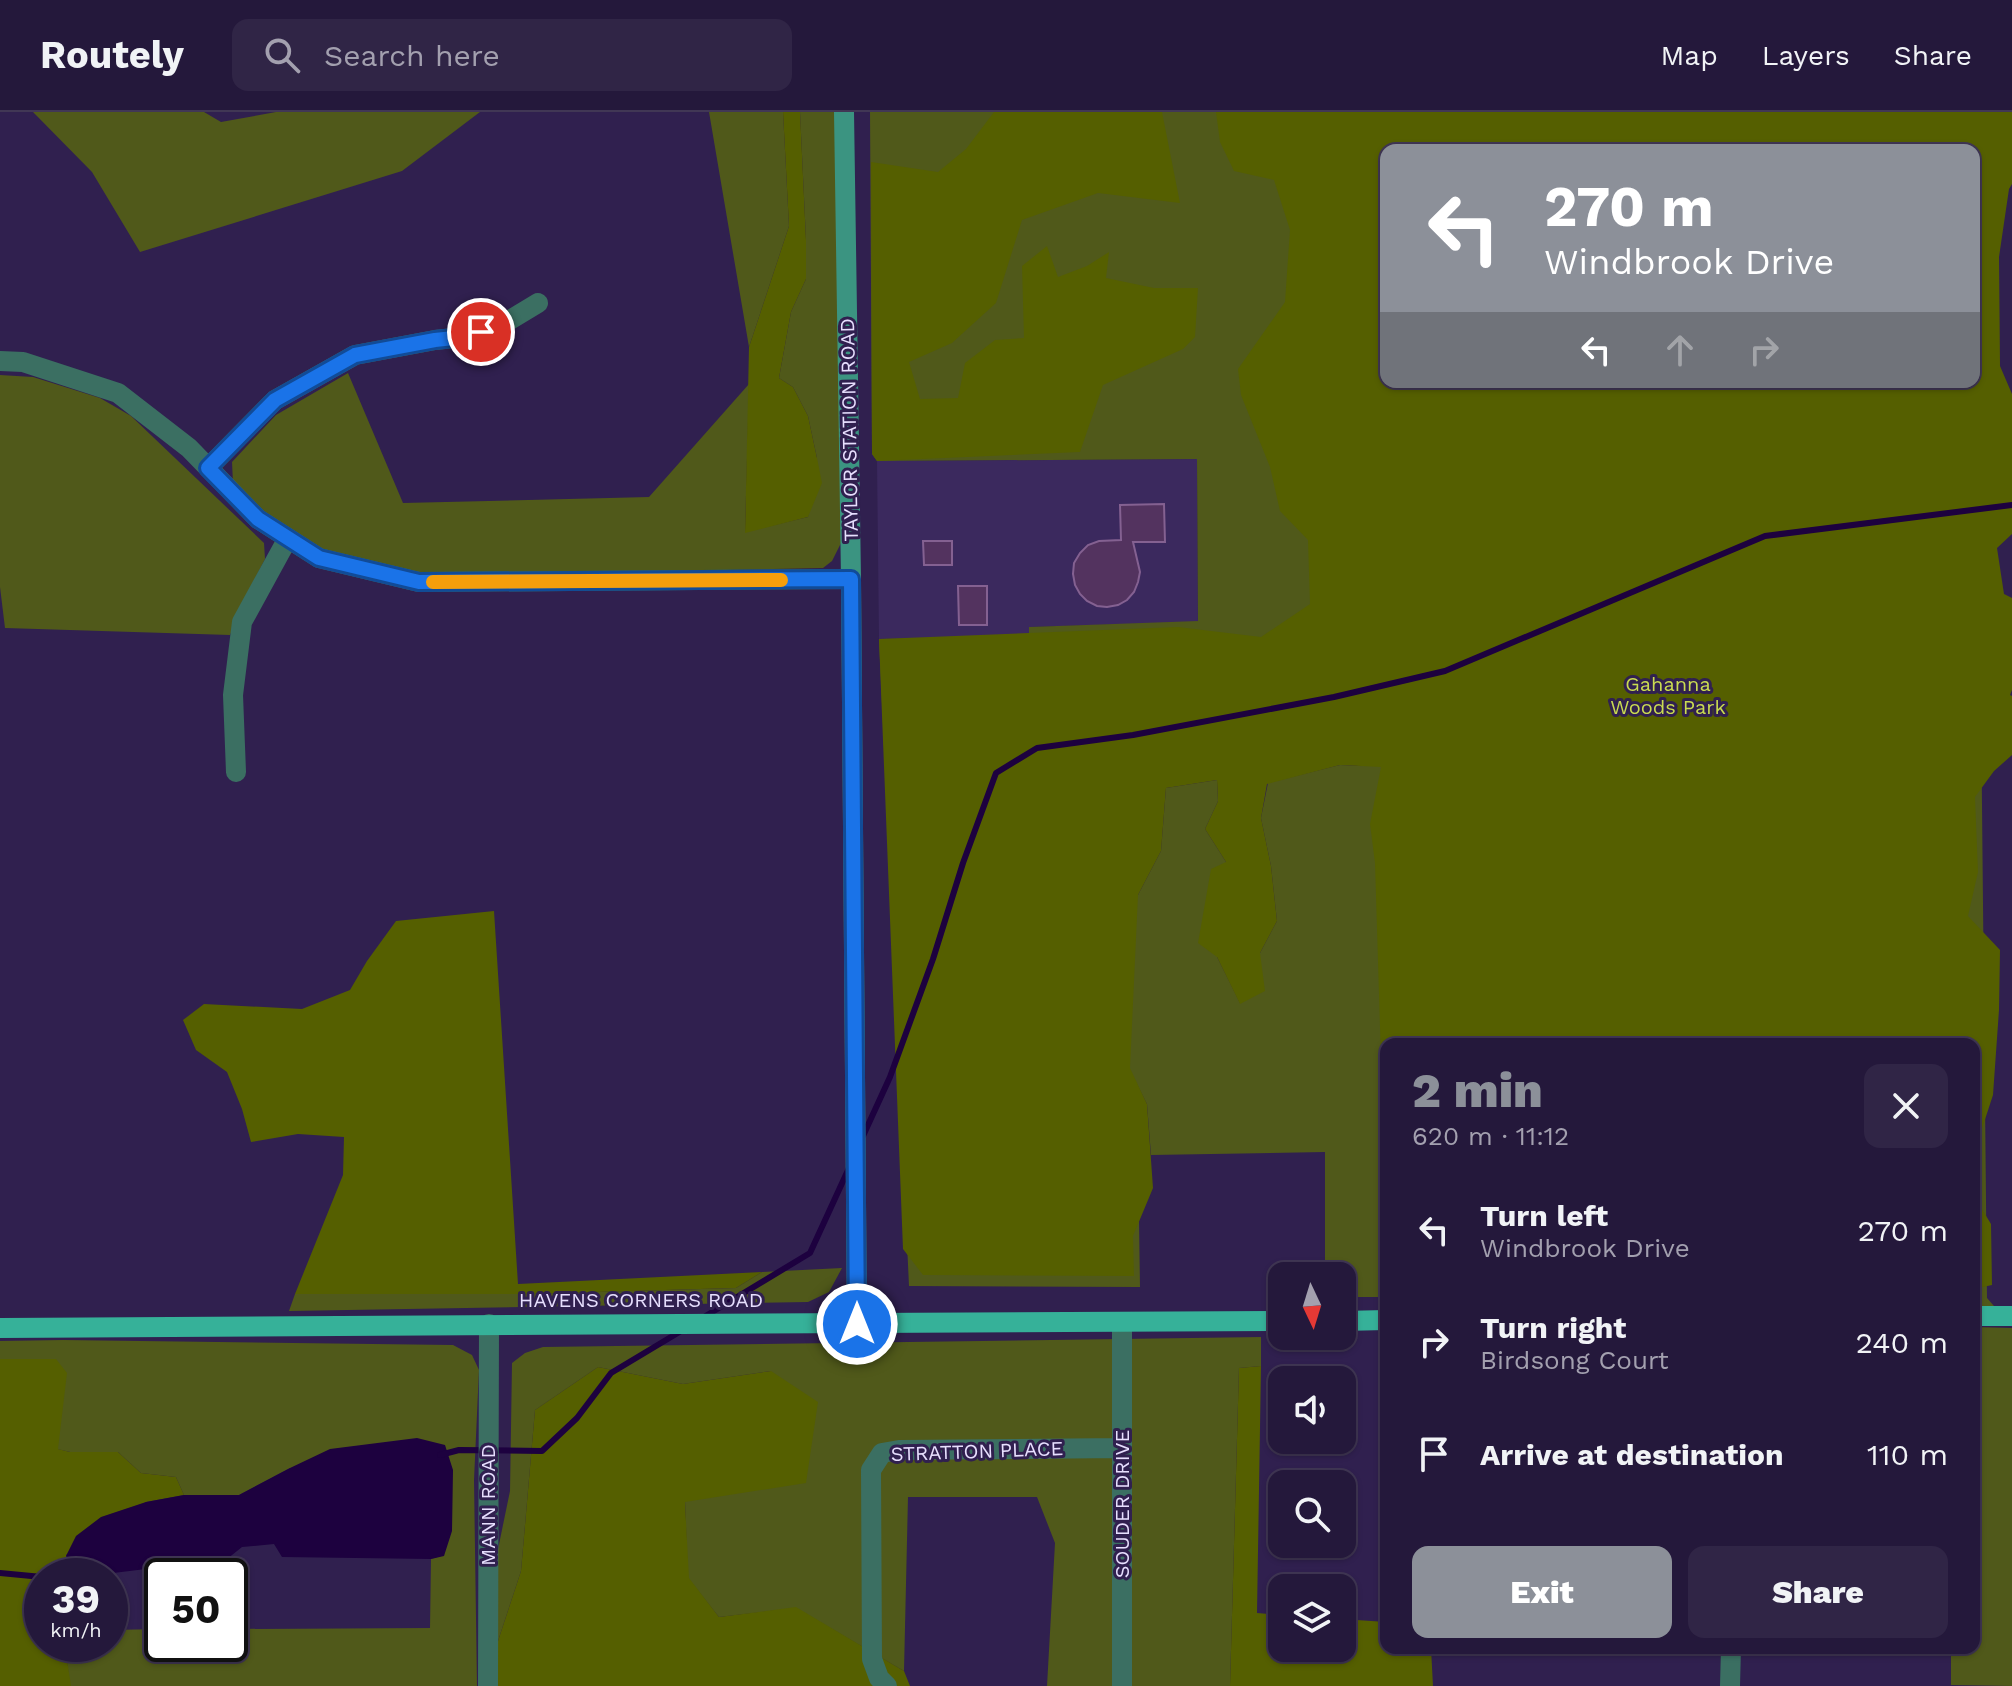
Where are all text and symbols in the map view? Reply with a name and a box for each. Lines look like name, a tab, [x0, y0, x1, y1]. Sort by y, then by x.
search box	[232, 19, 792, 91]
text: Routely	[40, 33, 184, 77]
icon: search	[260, 33, 304, 77]
text: Search here	[324, 38, 500, 73]
text: Map	[1661, 39, 1718, 72]
text: Layers	[1762, 39, 1850, 72]
text: Share	[1894, 39, 1972, 72]
text: 270 m	[1544, 174, 1714, 240]
icon: left	[1412, 176, 1516, 280]
text: Windbrook Drive	[1544, 241, 1834, 283]
pin	[447, 298, 515, 366]
icon: arrive	[459, 310, 503, 354]
street label: TAYLOR STATION ROAD	[835, 318, 863, 542]
icon: left	[1574, 328, 1618, 372]
icon: ahead	[1658, 328, 1702, 372]
icon: right	[1742, 328, 1786, 372]
park label: Gahanna Woods Park	[1610, 672, 1726, 719]
text: 2 min	[1412, 1062, 1543, 1119]
button: close	[1864, 1064, 1948, 1148]
text: 620 m · 11:12	[1412, 1121, 1569, 1151]
text: Turn left	[1480, 1198, 1608, 1233]
icon: left	[1412, 1208, 1456, 1252]
text: 270 m	[1857, 1213, 1948, 1248]
text: Windbrook Drive	[1480, 1233, 1690, 1263]
north arrow	[1268, 1262, 1356, 1350]
map controls	[1268, 1262, 1356, 1662]
position arrow	[815, 1282, 899, 1366]
street label: HAVENS CORNERS ROAD	[519, 1288, 763, 1312]
text: Turn right	[1480, 1310, 1626, 1345]
icon: right	[1412, 1320, 1456, 1364]
text: 240 m	[1856, 1325, 1948, 1360]
text: Birdsong Court	[1480, 1345, 1669, 1375]
button: sound	[1268, 1366, 1356, 1454]
street label: SOUDER DRIVE	[1110, 1430, 1134, 1578]
icon: arrive	[1412, 1432, 1456, 1476]
street label: STRATTON PLACE	[890, 1436, 1064, 1466]
text: Arrive at destination	[1480, 1437, 1784, 1472]
text: 110 m	[1867, 1437, 1948, 1472]
street label: MANN ROAD	[476, 1444, 500, 1566]
button: search	[1268, 1470, 1356, 1558]
button: Exit	[1412, 1546, 1672, 1638]
button: Share	[1688, 1546, 1948, 1638]
speed limit sign: 50	[144, 1558, 248, 1662]
button: layers	[1268, 1574, 1356, 1662]
text: 39	[52, 1576, 100, 1623]
text: km/h	[50, 1618, 102, 1642]

